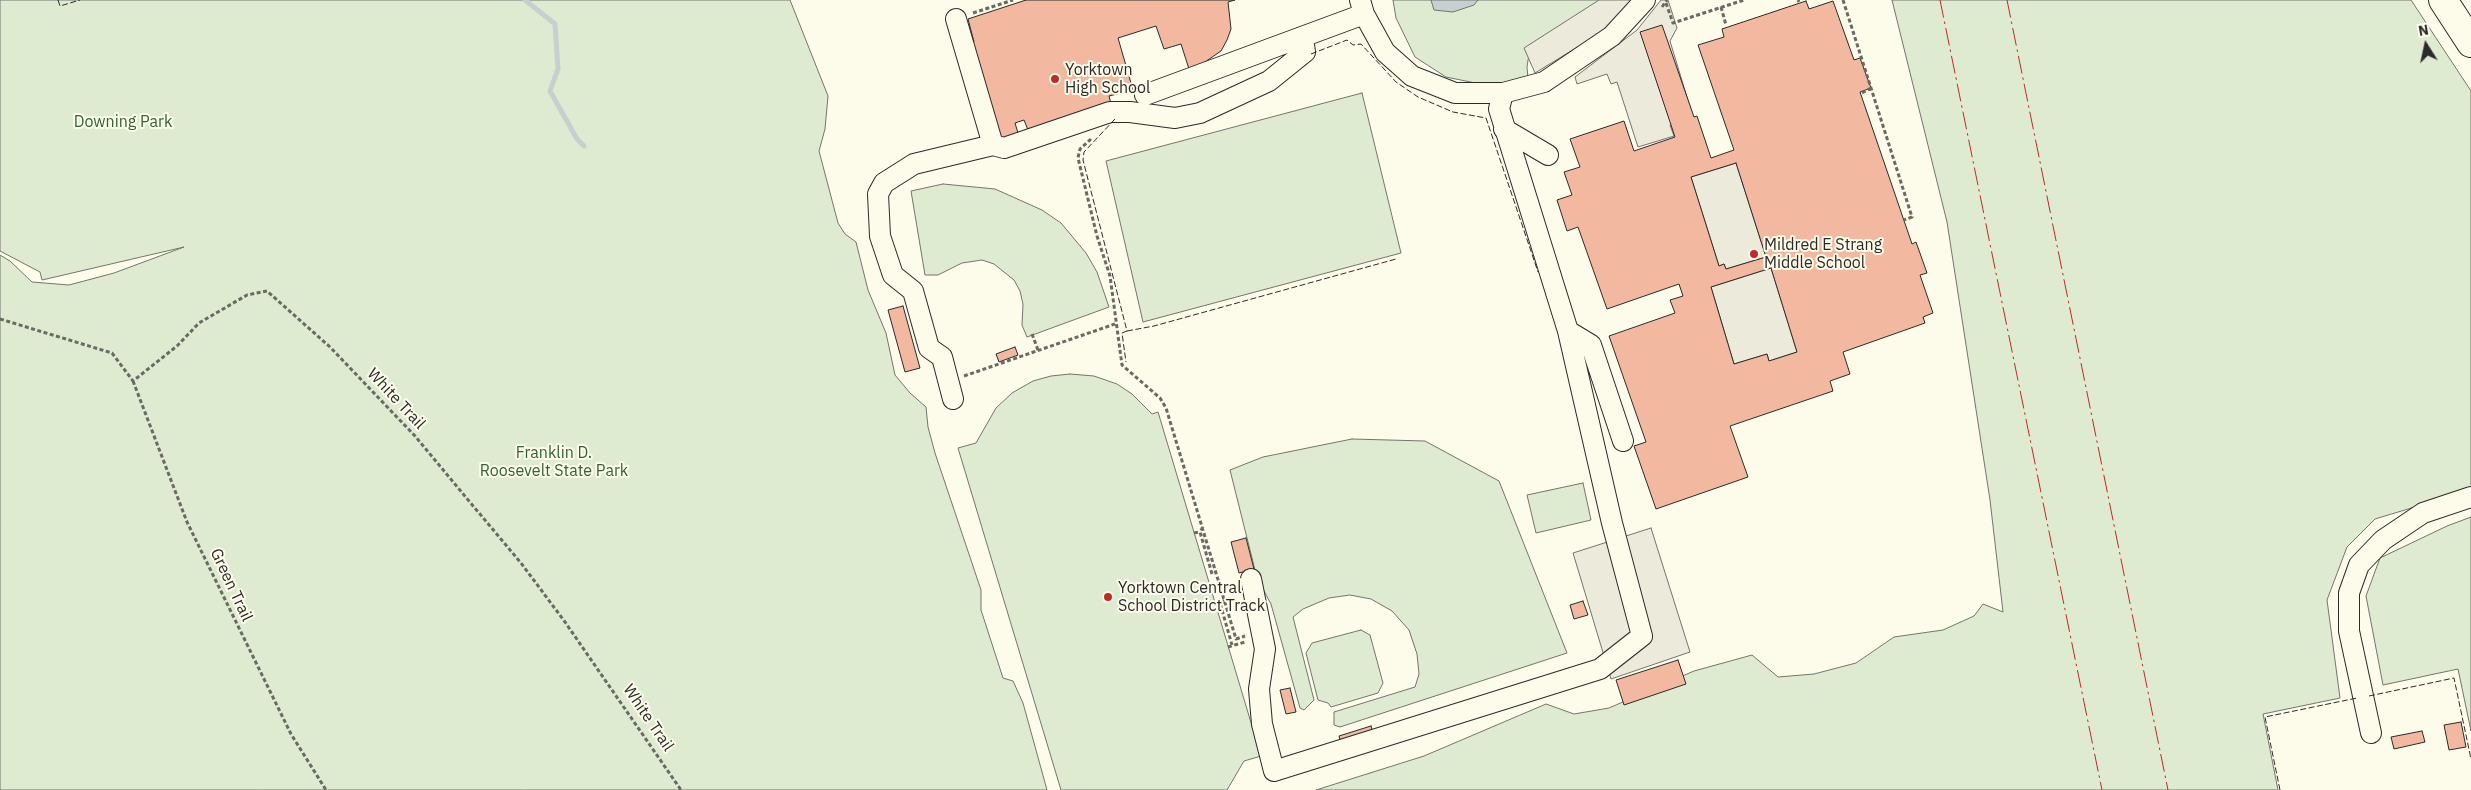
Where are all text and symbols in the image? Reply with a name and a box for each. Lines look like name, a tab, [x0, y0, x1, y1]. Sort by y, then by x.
north arrow	[2401, 20, 2451, 70]
text: N	[2417, 20, 2430, 40]
place label: Yorktown High School	[1065, 60, 1150, 98]
marker: Yorktown High School	[1049, 73, 1061, 85]
park label: Downing Park	[74, 112, 172, 132]
place label: Mildred E Strang Middle School	[1764, 235, 1882, 273]
marker: Mildred E Strang Middle School	[1748, 248, 1760, 260]
street label: White Trail	[363, 364, 429, 434]
park label: Franklin D. Roosevelt State Park	[480, 443, 628, 481]
street label: Green Trail	[206, 545, 256, 625]
place label: Yorktown Central School District Track	[1118, 578, 1265, 616]
marker: Yorktown Central School District Track	[1102, 591, 1114, 603]
street label: White Trail	[619, 681, 677, 755]

